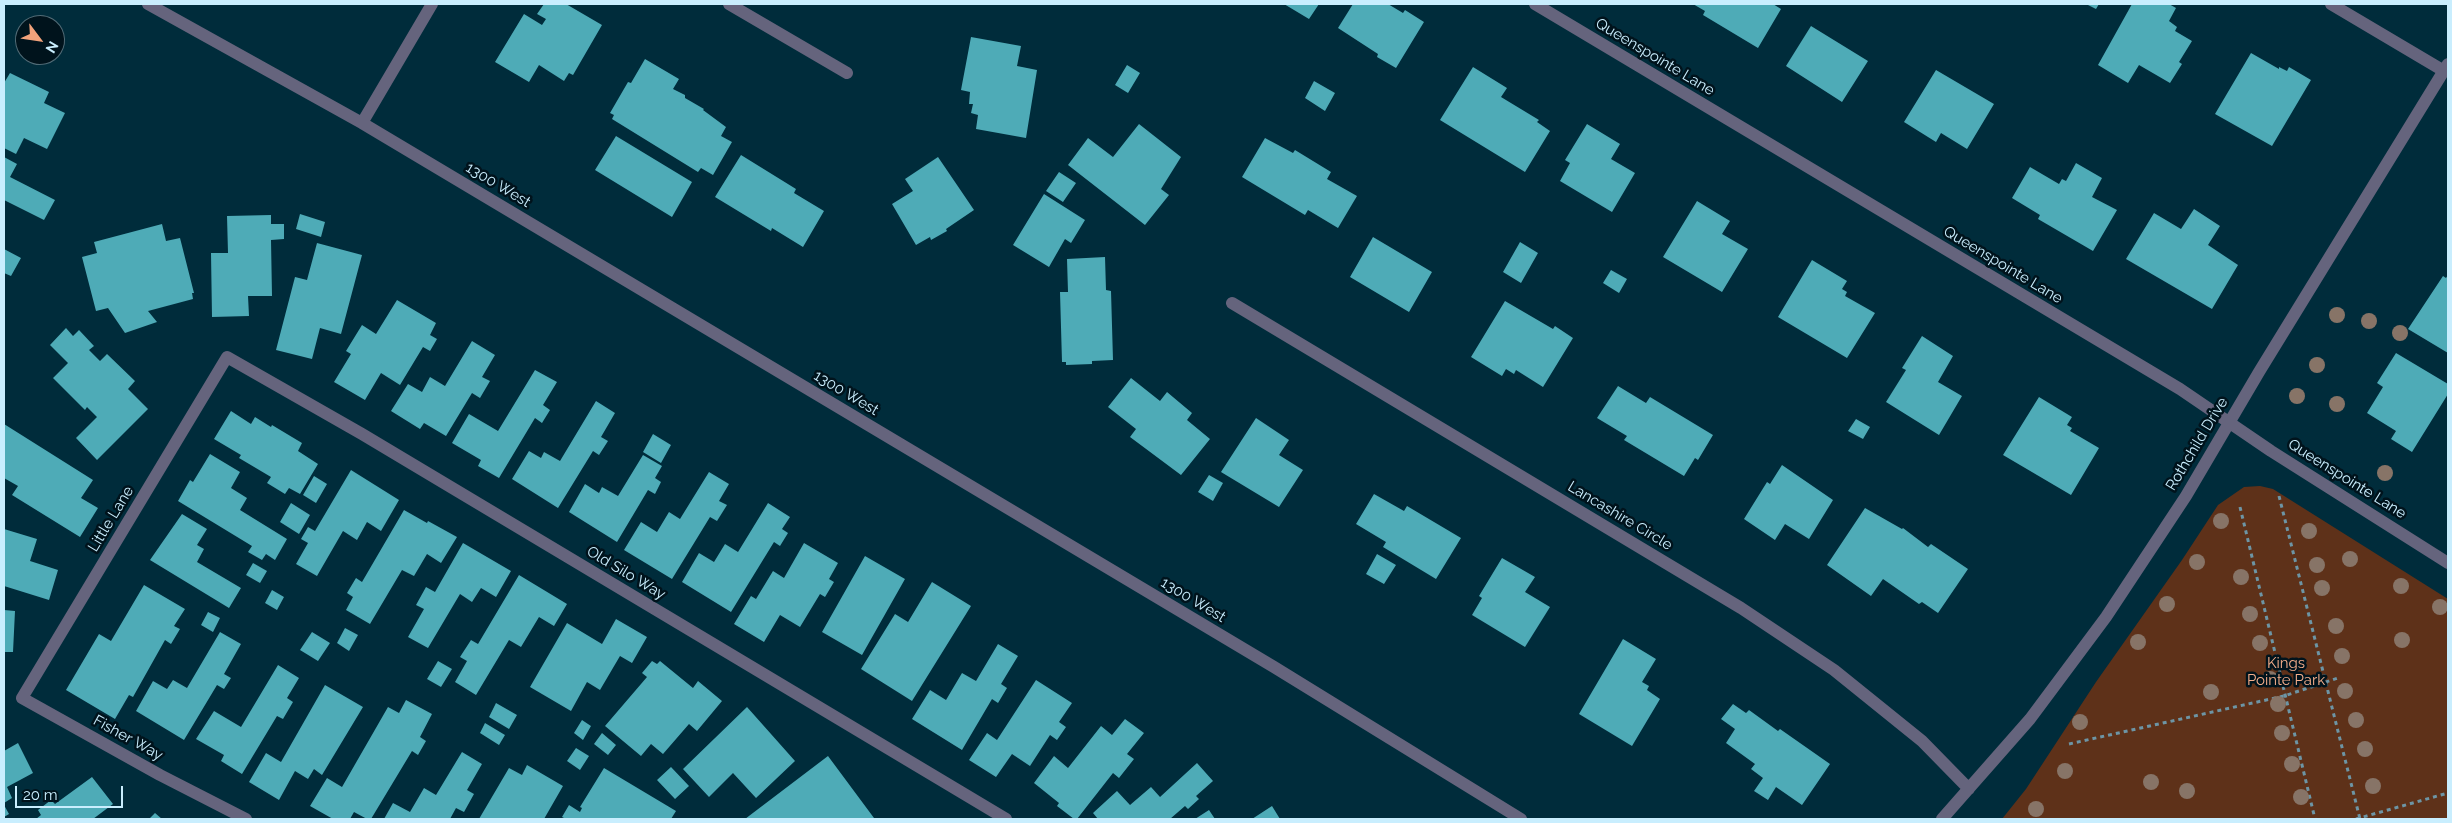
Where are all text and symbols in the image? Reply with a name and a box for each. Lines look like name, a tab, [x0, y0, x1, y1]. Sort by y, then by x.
street label: Queenspointe Lane	[1592, 14, 1718, 100]
north arrow	[15, 15, 65, 65]
text: N	[42, 39, 62, 56]
street label: 1300 West	[462, 159, 534, 211]
street label: Queenspointe Lane	[1940, 222, 2066, 308]
street label: 1300 West	[810, 367, 882, 419]
street label: Rothchild Drive	[2162, 394, 2232, 494]
street label: Queenspointe Lane	[2285, 435, 2409, 523]
street label: Lancashire Circle	[1564, 478, 1676, 554]
street label: Little Lane	[84, 483, 138, 555]
street label: Old Silo Way	[583, 542, 669, 604]
street label: 1300 West	[1157, 574, 1229, 626]
park label: Kings Pointe Park	[2247, 654, 2325, 689]
street label: Fisher Way	[90, 711, 166, 765]
scale bar	[18, 776, 125, 808]
text: 20 m	[23, 786, 58, 804]

